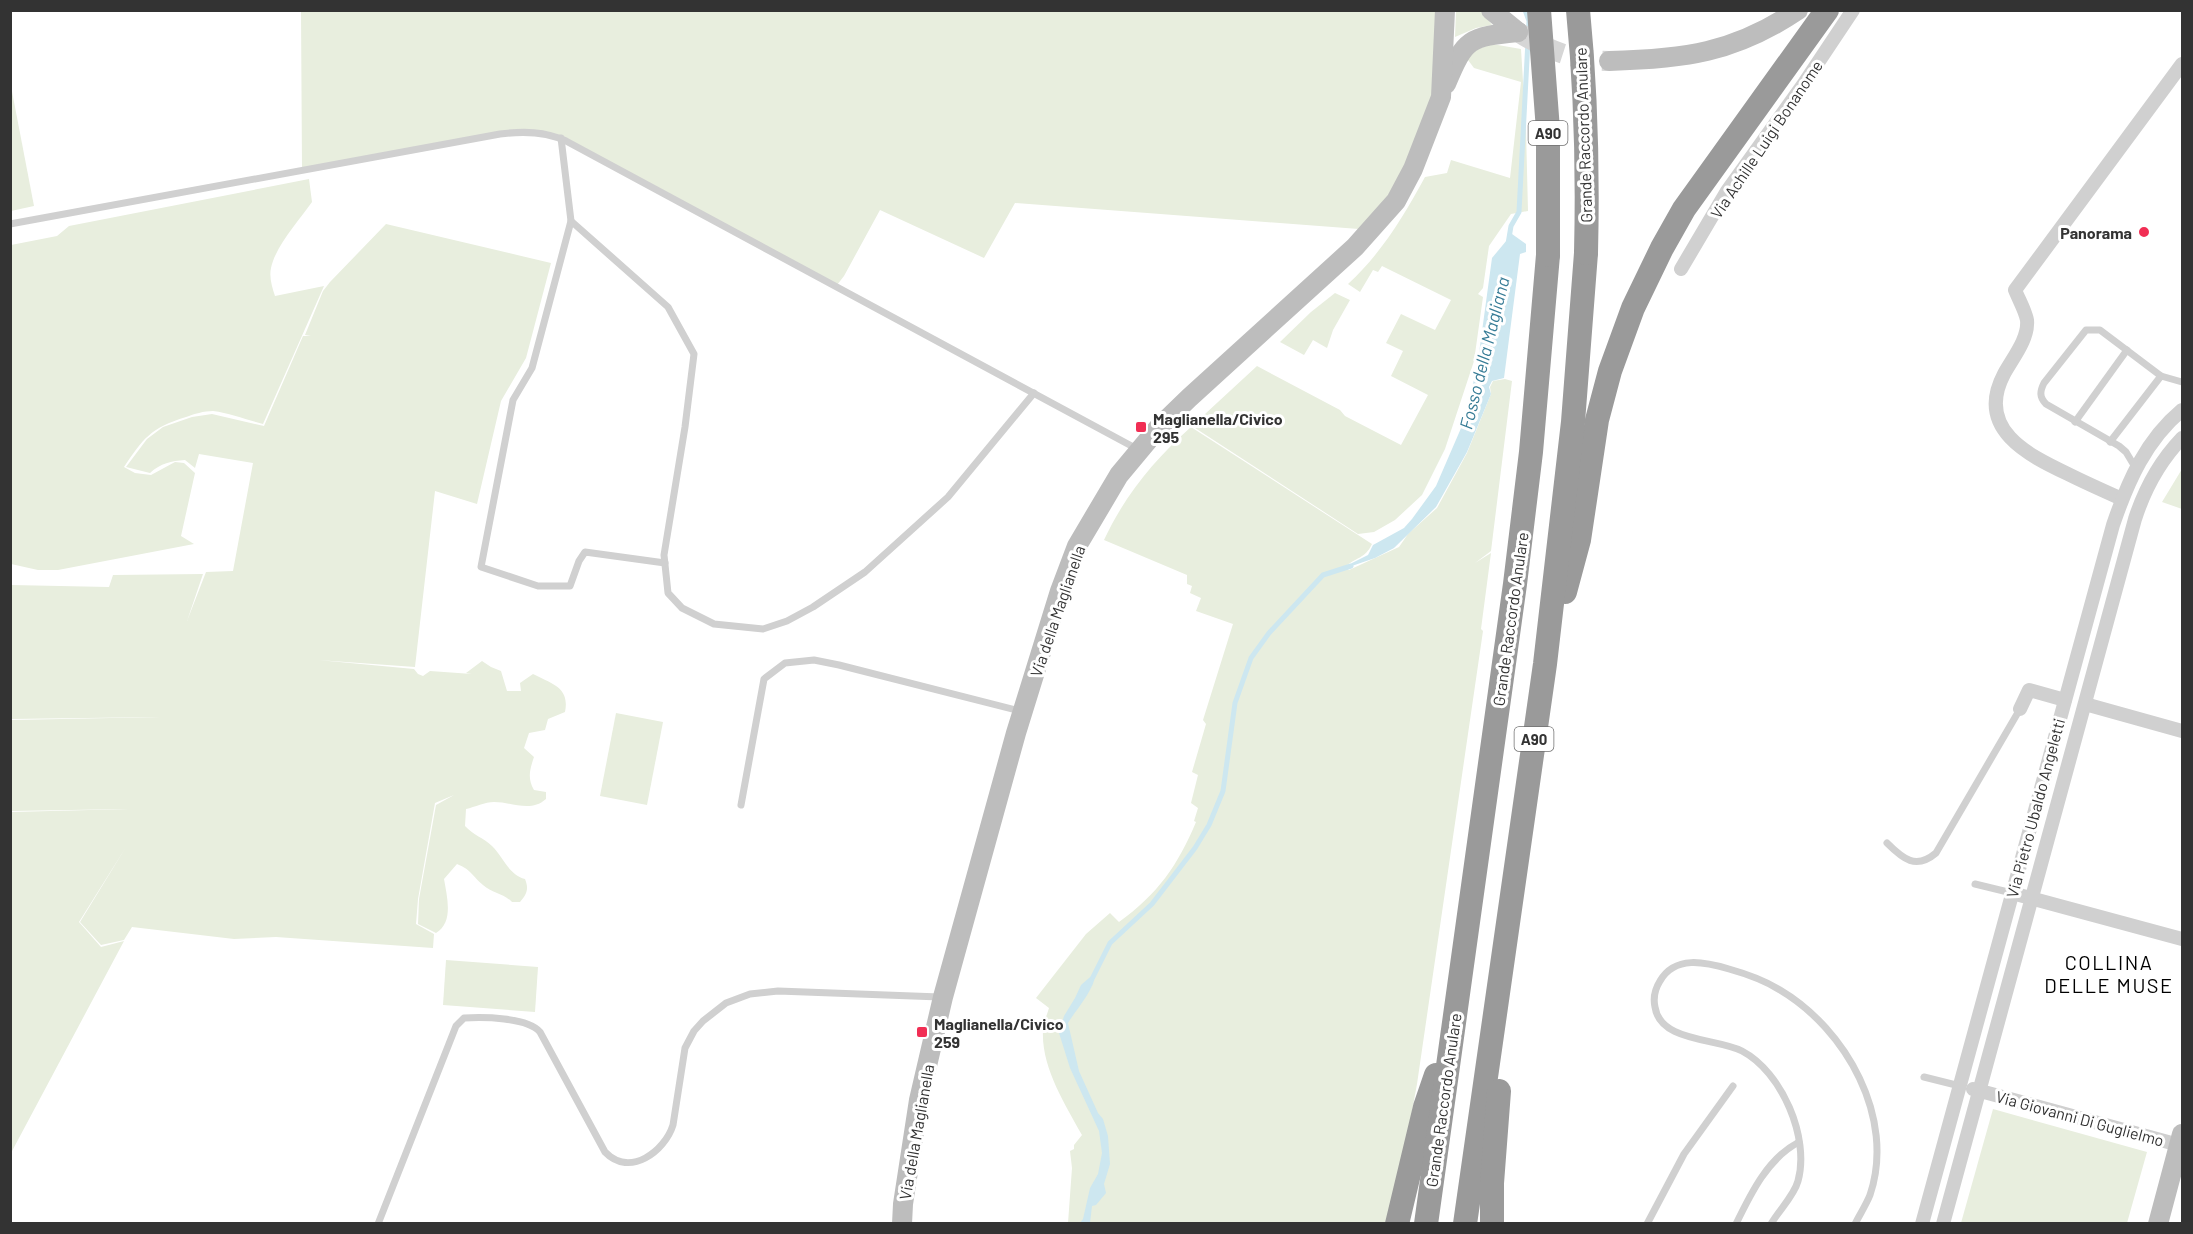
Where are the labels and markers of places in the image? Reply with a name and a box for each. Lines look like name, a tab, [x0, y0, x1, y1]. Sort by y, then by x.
place label: Panorama	[2060, 223, 2132, 242]
marker: Panorama	[2137, 225, 2151, 239]
place label: Maglianella/Civico 295	[1153, 409, 1283, 446]
marker: Maglianella/Civico 295	[1134, 420, 1148, 434]
place label: Maglianella/Civico 259	[934, 1014, 1064, 1051]
marker: Maglianella/Civico 259	[915, 1025, 929, 1039]

